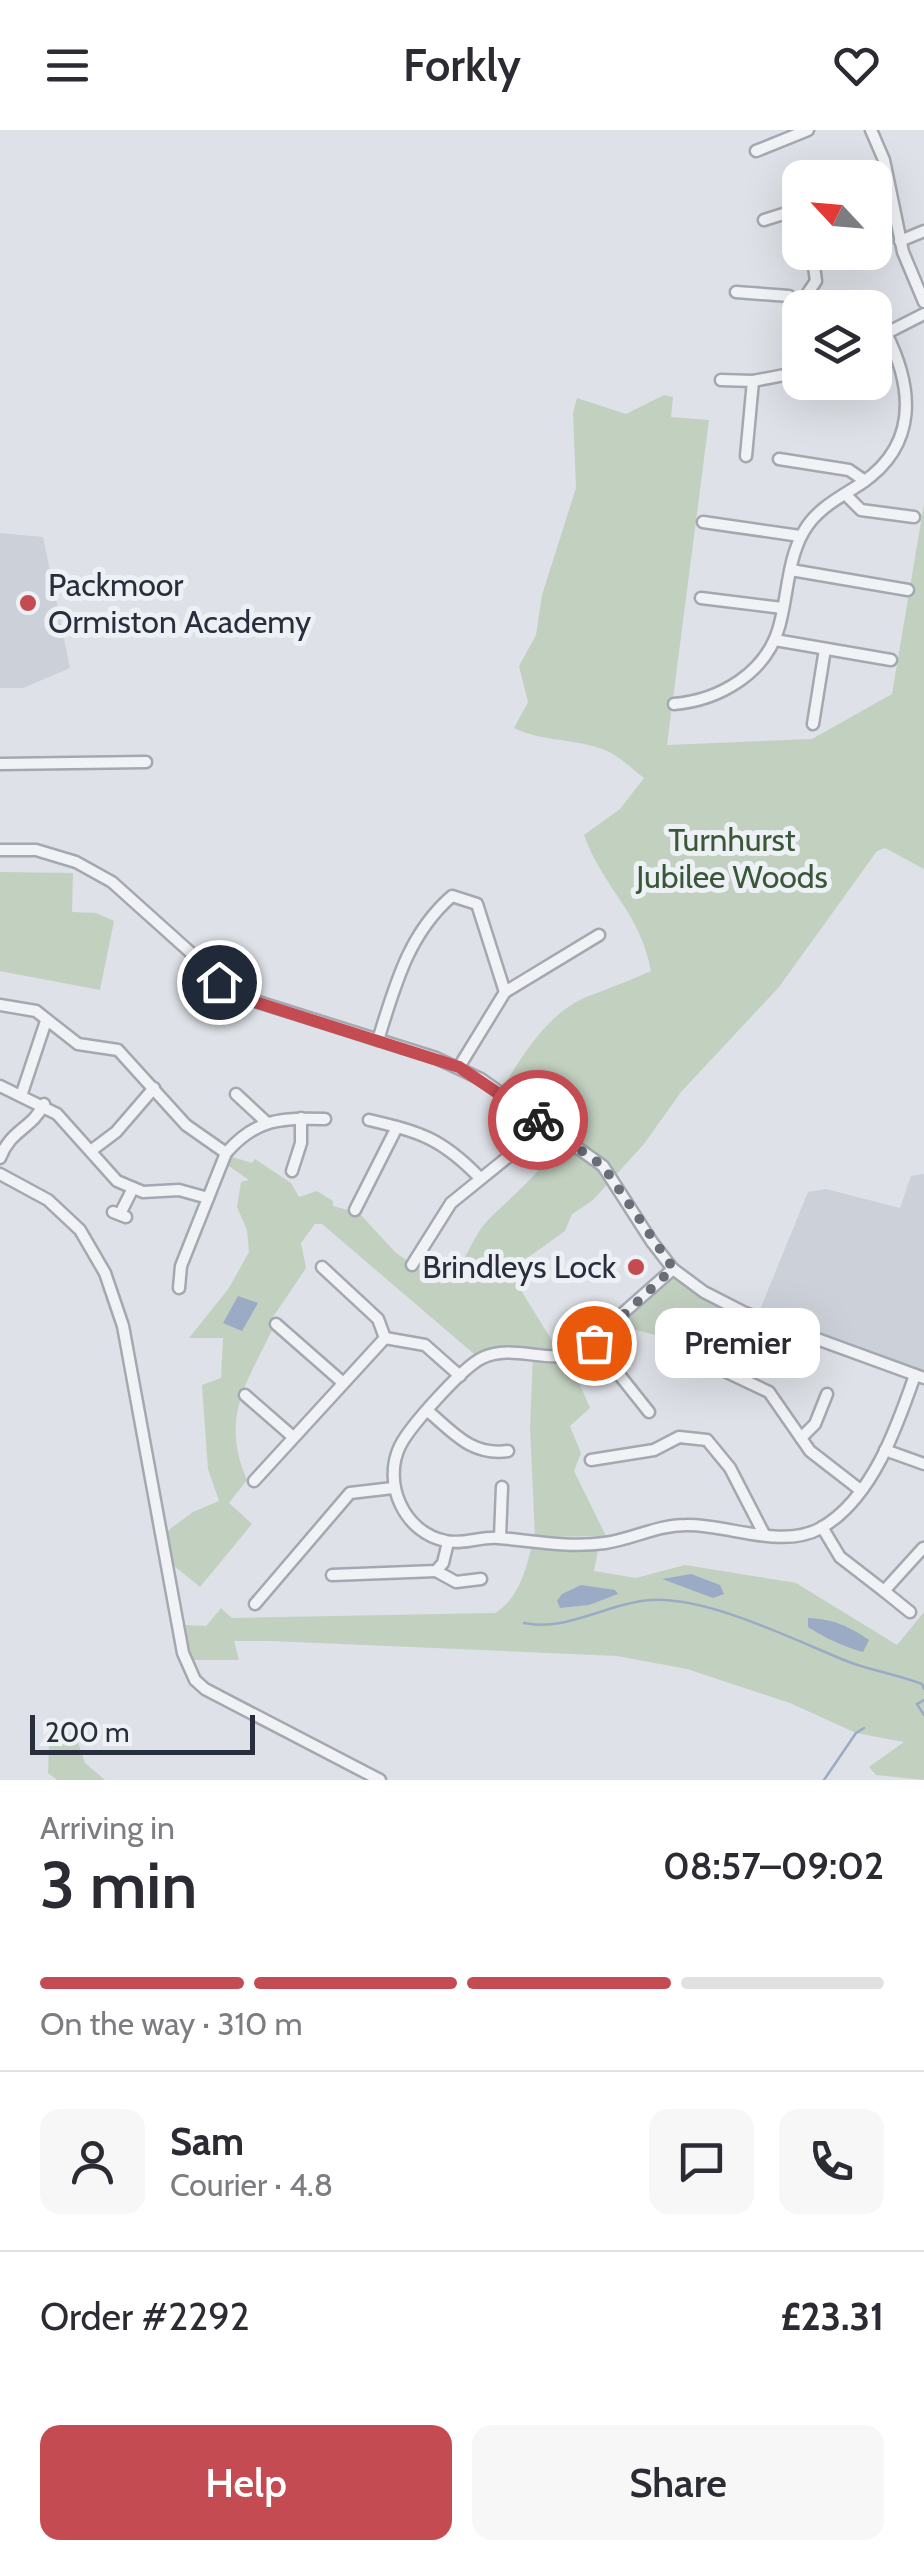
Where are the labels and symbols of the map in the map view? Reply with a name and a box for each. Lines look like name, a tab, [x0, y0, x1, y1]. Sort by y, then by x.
north arrow	[782, 160, 892, 270]
place label: Packmoor Ormiston Academy	[48, 565, 311, 641]
marker: Packmoor Ormiston Academy	[17, 592, 39, 614]
park label: Turnhurst Jubilee Woods	[635, 820, 828, 896]
pin	[177, 940, 262, 1025]
courier	[488, 1070, 588, 1170]
place label: Brindleys Lock	[422, 1247, 617, 1286]
marker: Brindleys Lock	[625, 1256, 647, 1278]
pin	[552, 1301, 637, 1386]
callout: Premier	[654, 1308, 819, 1378]
scale bar	[30, 1710, 255, 1754]

